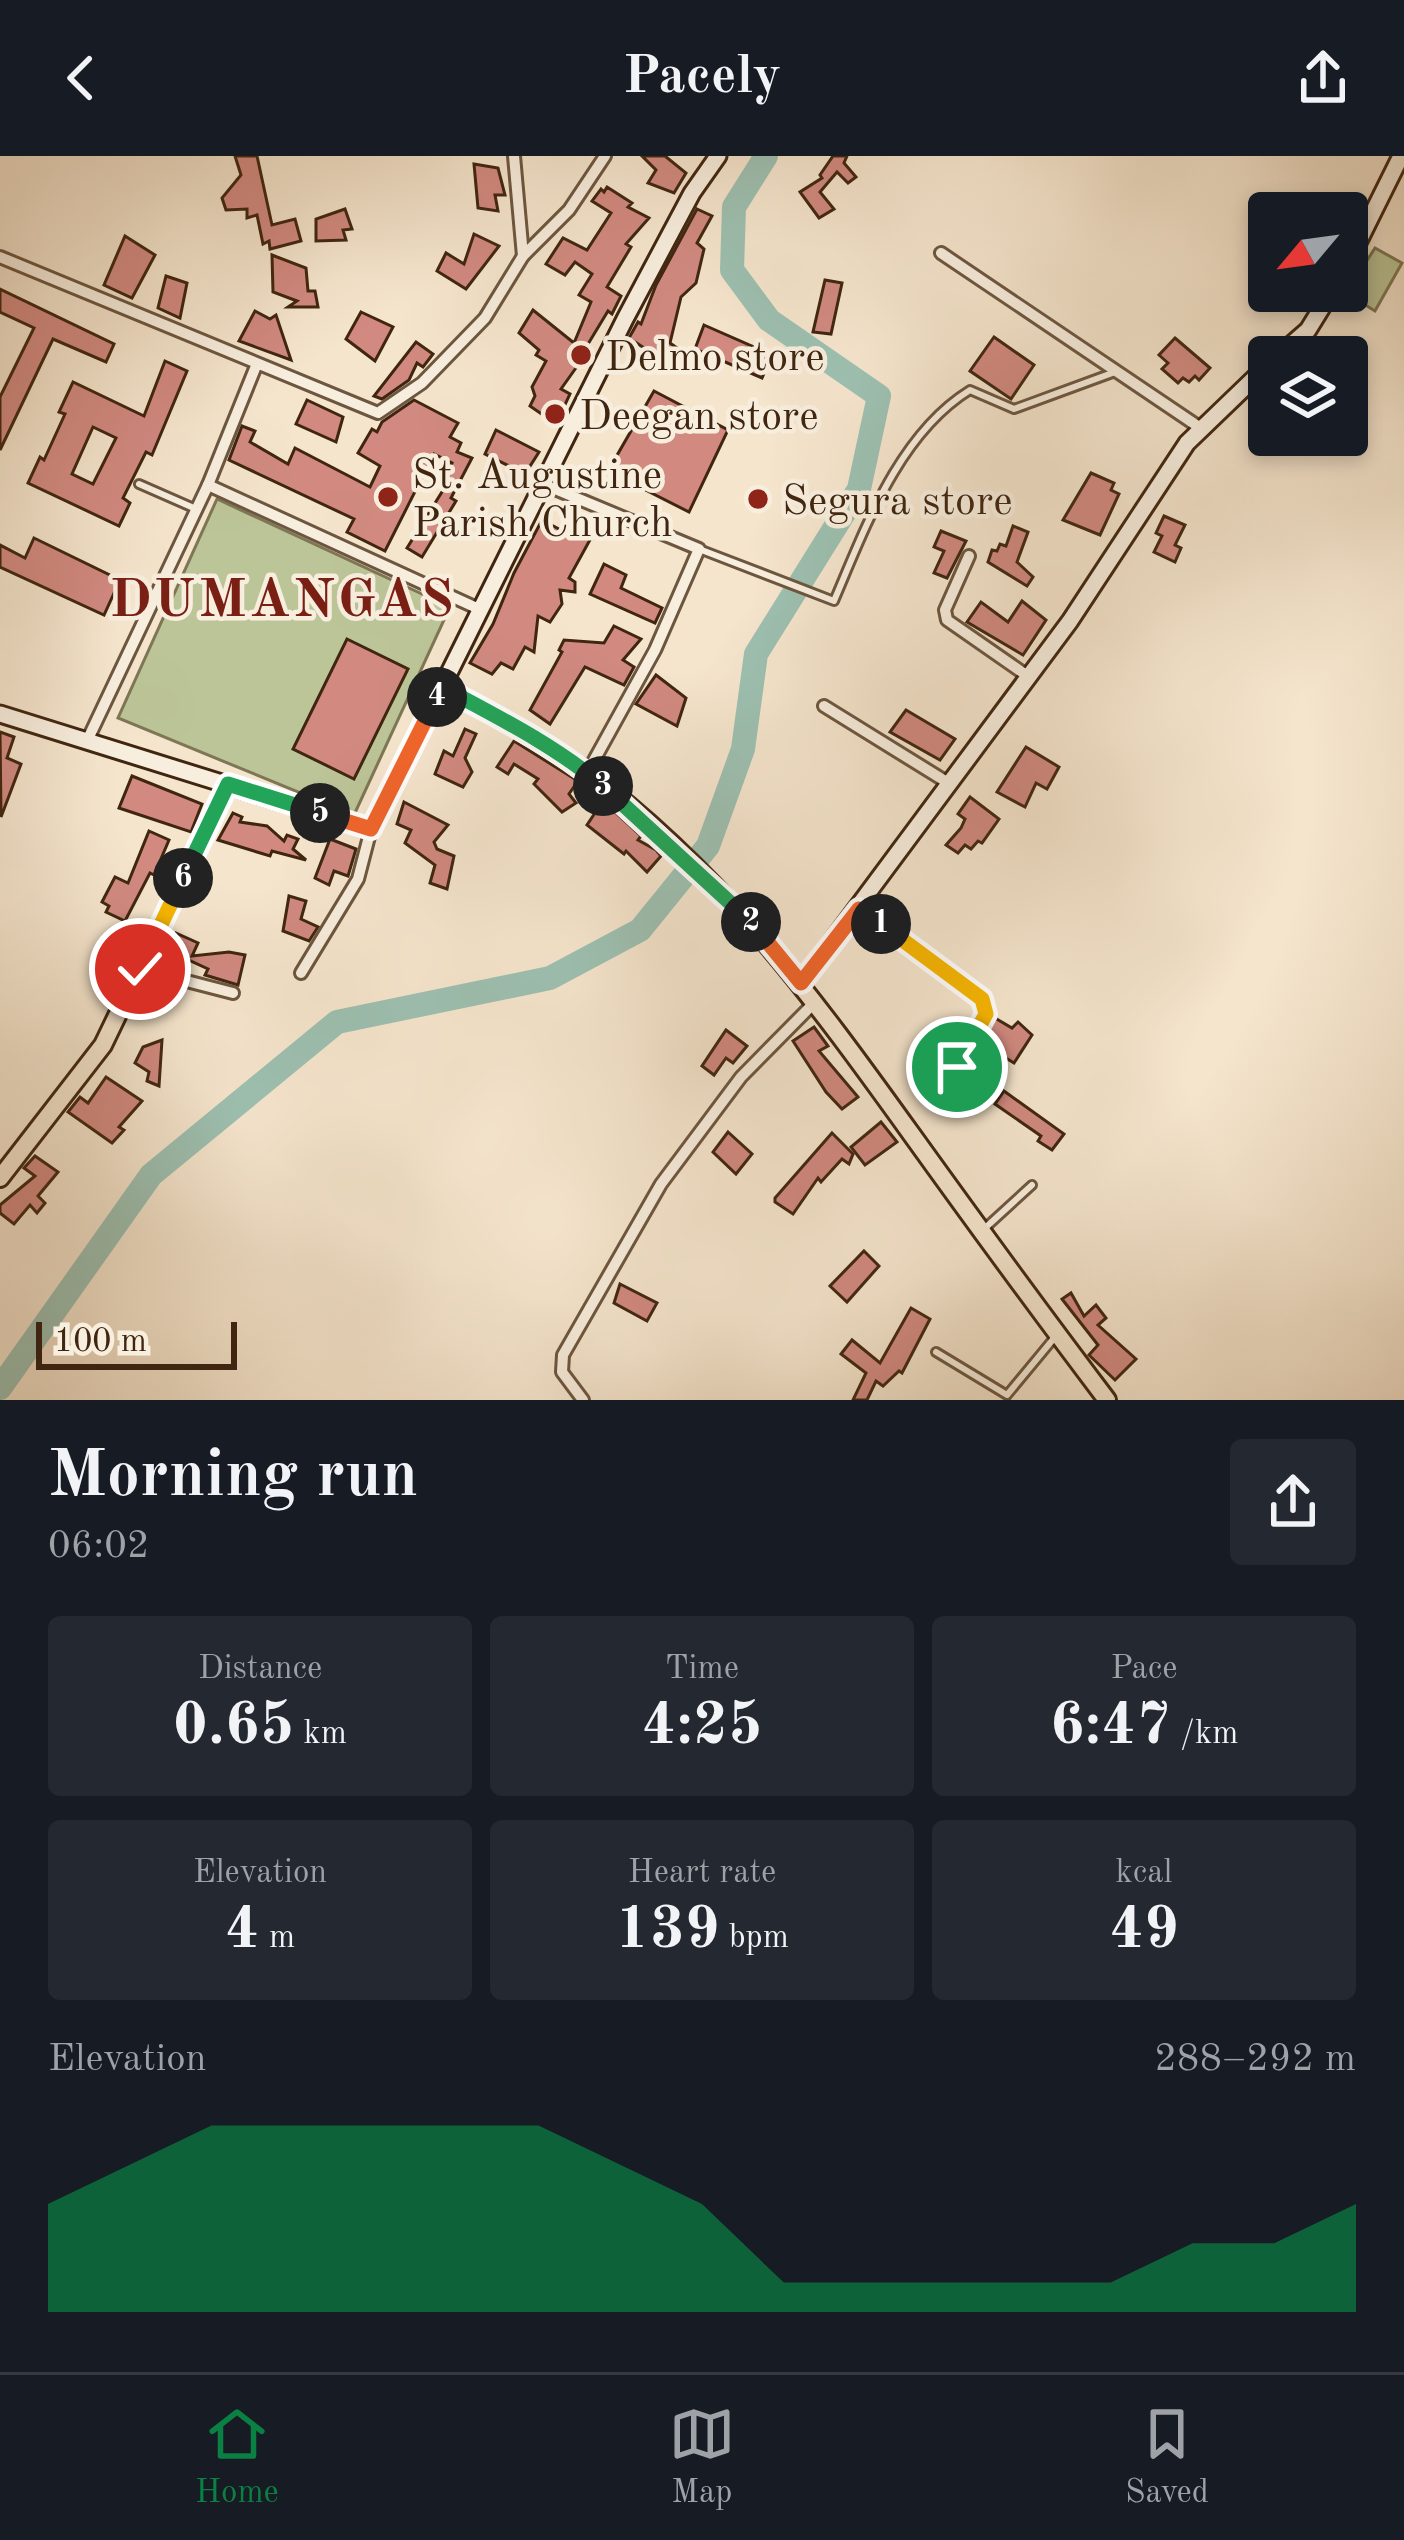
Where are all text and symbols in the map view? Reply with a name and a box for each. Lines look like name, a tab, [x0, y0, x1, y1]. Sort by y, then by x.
icon: back	[48, 45, 114, 111]
icon: share	[1290, 45, 1356, 111]
text: Pacely	[623, 51, 781, 105]
north arrow	[1248, 192, 1368, 312]
map controls	[1248, 192, 1368, 456]
button: layers	[1248, 336, 1368, 456]
place label: Delmo store	[605, 338, 825, 380]
marker: Delmo store	[568, 342, 594, 368]
place label: Deegan store	[579, 397, 819, 439]
marker: Deegan store	[542, 401, 568, 427]
place label: St. Augustine Parish Church	[412, 456, 673, 546]
place label: Segura store	[782, 482, 1013, 524]
marker: St. Augustine Parish Church	[375, 484, 401, 510]
marker: Segura store	[745, 486, 771, 512]
district label: DUMANGAS	[109, 575, 457, 629]
pin: 4	[407, 667, 467, 727]
text: 4	[427, 680, 447, 713]
pin: 3	[573, 756, 633, 816]
text: 3	[593, 769, 613, 802]
pin: 5	[290, 783, 350, 843]
text: 5	[310, 796, 330, 829]
pin: 6	[153, 848, 213, 908]
text: 6	[173, 861, 193, 894]
pin: 2	[721, 892, 781, 952]
pin: 1	[851, 894, 911, 954]
text: 2	[741, 905, 761, 938]
text: 1	[871, 907, 891, 940]
pin	[89, 918, 191, 1020]
icon: check	[107, 936, 173, 1002]
pin	[906, 1016, 1008, 1118]
icon: arrive	[924, 1034, 990, 1100]
scale bar	[36, 1316, 237, 1369]
text: 100 m	[54, 1326, 147, 1359]
button: share	[1230, 1439, 1356, 1565]
text: Morning run	[48, 1445, 418, 1511]
text: 06:02	[48, 1527, 149, 1566]
text: Distance	[198, 1653, 322, 1686]
text: Time	[665, 1653, 739, 1686]
text: Pace	[1111, 1653, 1177, 1686]
text: 0.65	[173, 1697, 294, 1757]
text: 4:25	[641, 1697, 763, 1757]
text: 6:47	[1050, 1697, 1171, 1757]
text: km	[294, 1718, 347, 1751]
text: /km	[1171, 1718, 1238, 1751]
text: Elevation	[193, 1857, 327, 1890]
text: Heart rate	[628, 1857, 776, 1890]
text: kcal	[1116, 1857, 1172, 1890]
text: 4	[225, 1901, 260, 1961]
text: 139	[615, 1901, 719, 1961]
text: 49	[1109, 1901, 1179, 1961]
text: m	[260, 1922, 295, 1955]
text: bpm	[719, 1922, 789, 1955]
text: Elevation	[48, 2040, 207, 2079]
text: 288–292 m	[1154, 2040, 1356, 2079]
tab: Home	[195, 2401, 279, 2514]
tab: Map	[669, 2401, 735, 2514]
tab: Saved	[1125, 2401, 1209, 2514]

